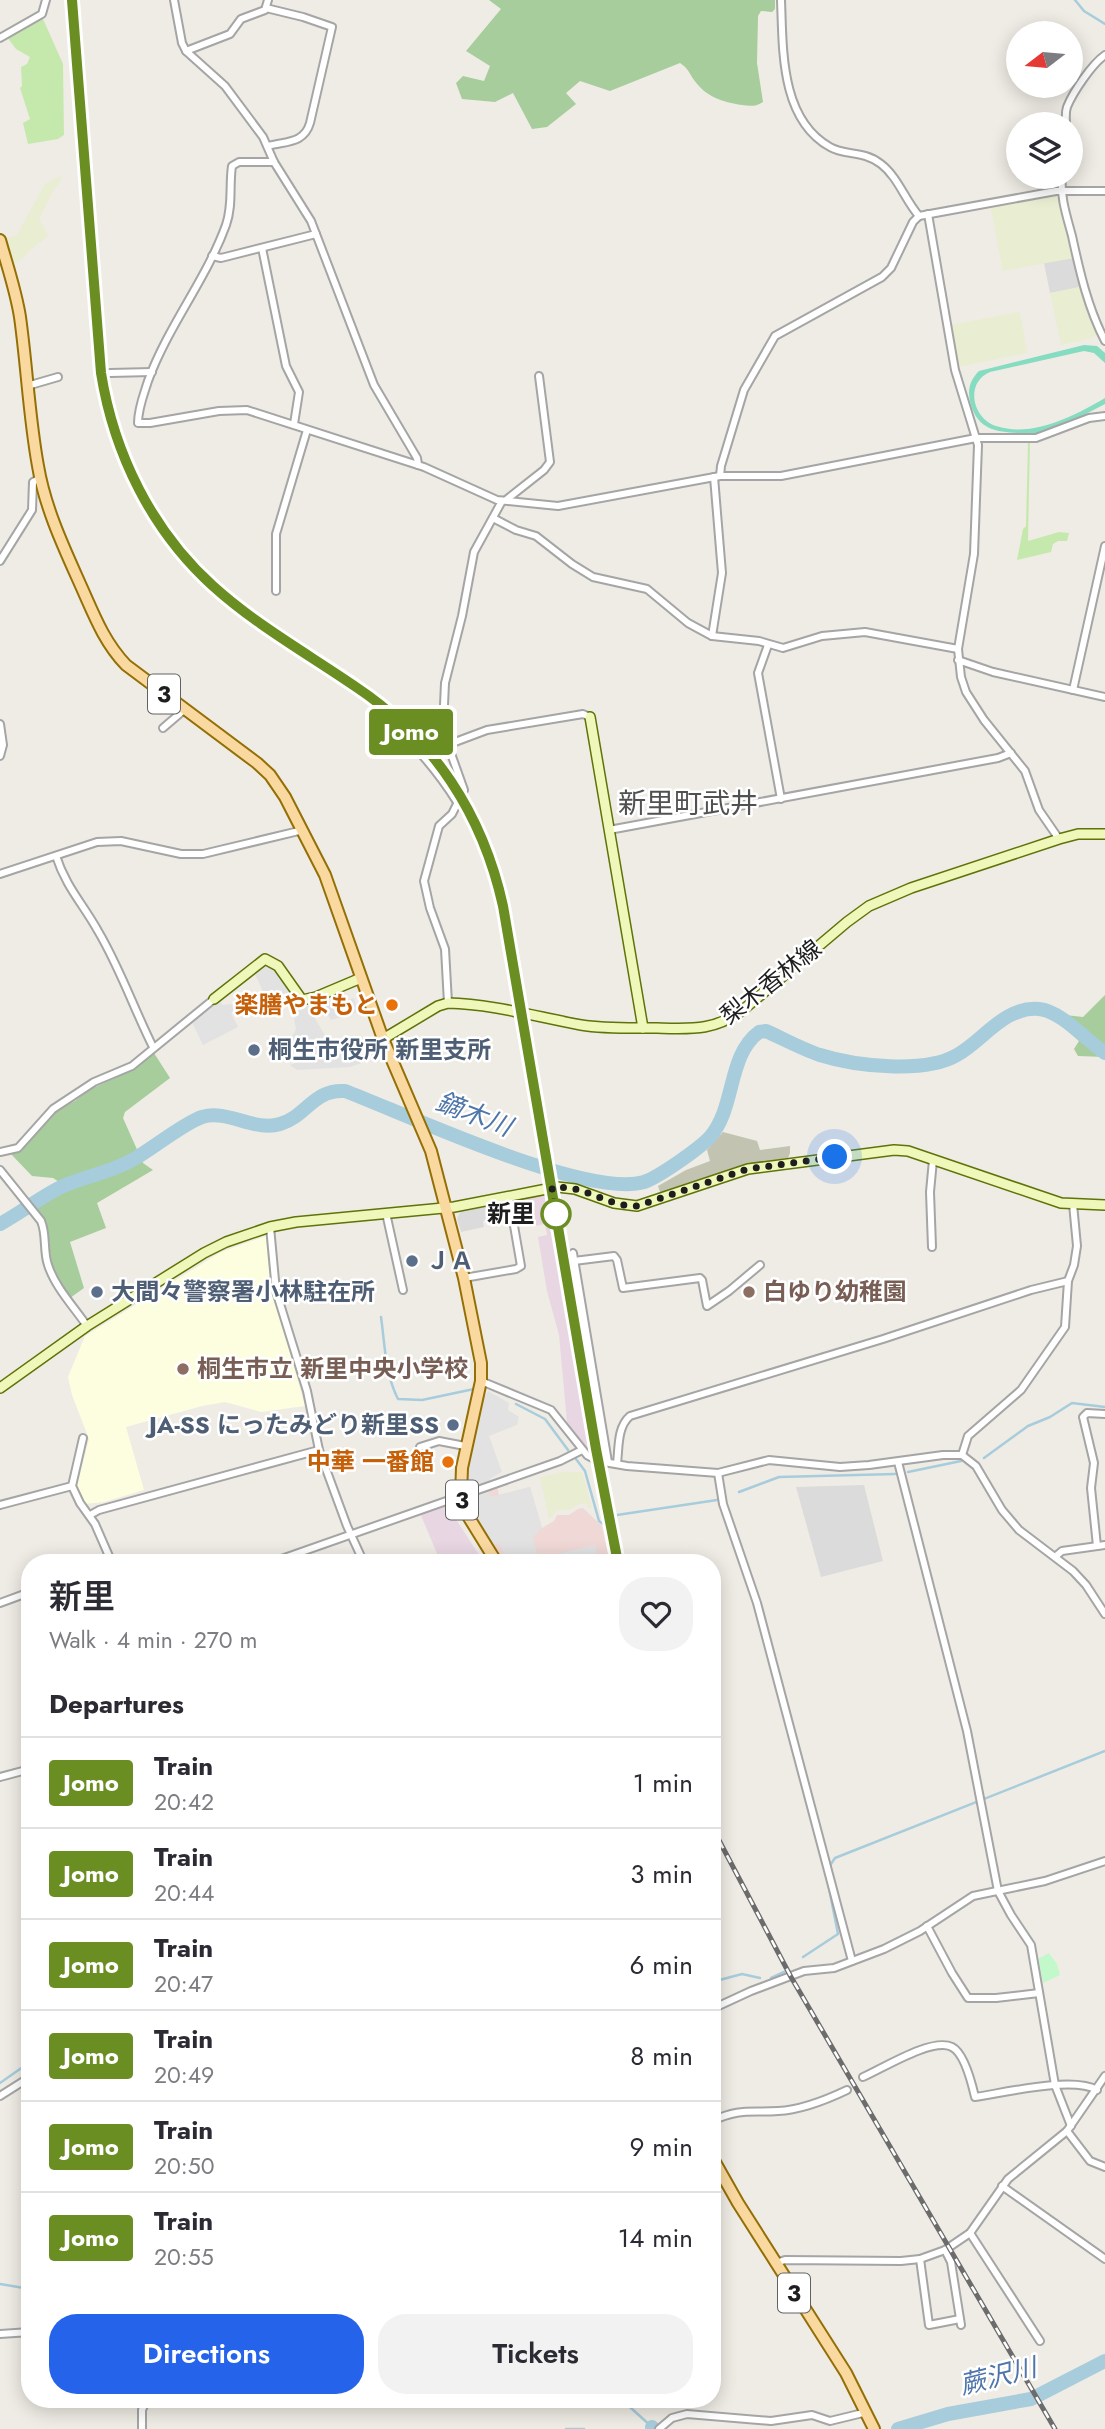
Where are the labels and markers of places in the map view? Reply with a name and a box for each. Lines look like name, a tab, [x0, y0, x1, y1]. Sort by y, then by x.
place label: 楽膳やまもと	[234, 987, 378, 1022]
marker: 楽膳やまもと	[384, 997, 400, 1013]
place label: 桐生市役所 新里支所	[268, 1032, 491, 1067]
marker: 桐生市役所 新里支所	[246, 1042, 262, 1058]
place label: 新里	[487, 1196, 535, 1231]
marker: 新里	[541, 1199, 571, 1229]
place label: ＪＡ	[426, 1243, 474, 1278]
marker: ＪＡ	[404, 1253, 420, 1269]
place label: 大間々警察署小林駐在所	[111, 1274, 375, 1309]
place label: 白ゆり幼稚園	[763, 1274, 907, 1309]
marker: 大間々警察署小林駐在所	[89, 1284, 105, 1300]
marker: 白ゆり幼稚園	[741, 1284, 757, 1300]
place label: 桐生市立 新里中央小学校	[197, 1351, 468, 1386]
marker: 桐生市立 新里中央小学校	[175, 1361, 191, 1377]
place label: JA-SS にったみどり新里SS	[145, 1407, 439, 1442]
marker: JA-SS にったみどり新里SS	[445, 1417, 461, 1433]
place label: 中華 一番館	[307, 1444, 434, 1479]
marker: 中華 一番館	[440, 1454, 456, 1470]

